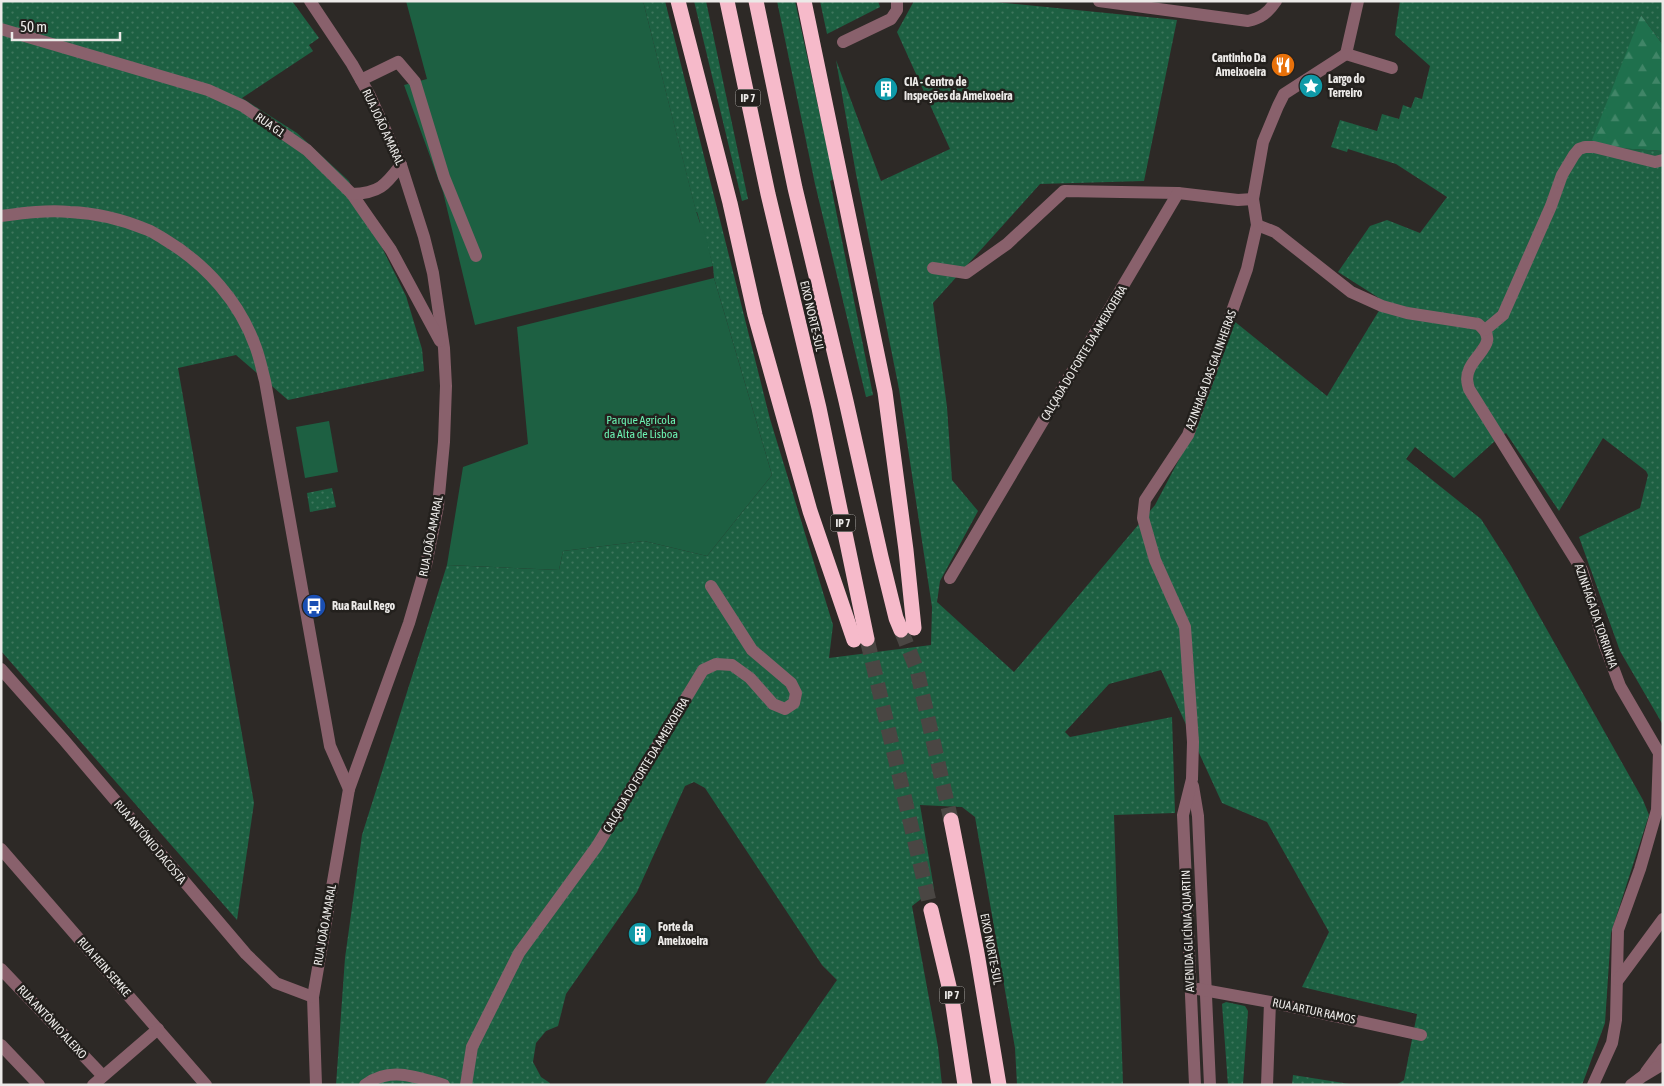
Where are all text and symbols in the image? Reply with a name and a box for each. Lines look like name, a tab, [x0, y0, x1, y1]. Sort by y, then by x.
scale bar	[12, 10, 120, 42]
text: 50 m	[20, 18, 47, 35]
place label: Cantinho Da Ameixoeira	[1212, 51, 1266, 79]
restaurant icon: Cantinho Da Ameixoeira	[1270, 52, 1296, 78]
place label: Largo do Terreiro	[1328, 72, 1365, 100]
place icon: Largo do Terreiro	[1298, 73, 1324, 99]
place label: CIA - Centro de Inspeções da Ameixoeira	[904, 75, 1013, 103]
building icon: CIA - Centro de Inspeções da Ameixoeira	[873, 76, 899, 102]
street label: RUA JOÃO AMARAL	[359, 87, 407, 168]
road number: IP 7	[736, 90, 760, 106]
street label: RUA G1	[253, 110, 288, 140]
street label: EIXO NORTE-SUL	[797, 279, 827, 353]
street label: CALÇADA DO FORTE DA AMEIXOEIRA	[1038, 283, 1130, 423]
street label: AZINHAGA DAS GALINHEIRAS	[1183, 308, 1239, 432]
park label: Parque Agrícola da Alta de Lisboa	[604, 413, 678, 441]
street label: RUA JOÃO AMARAL	[416, 494, 446, 578]
road number: IP 7	[830, 514, 856, 532]
street label: AZINHAGA DA TORRINHA	[1572, 562, 1620, 670]
bus stop icon: Rua Raul Rego	[301, 593, 327, 619]
place label: Rua Raul Rego	[332, 599, 396, 613]
street label: CALÇADA DO FORTE DA AMEIXOEIRA	[600, 695, 692, 835]
street label: RUA ANTÓNIO DACOSTA	[111, 797, 189, 887]
street label: AVENIDA GLICÍNIA QUARTIN	[1179, 869, 1197, 993]
street label: RUA JOÃO AMARAL	[311, 883, 339, 967]
street label: EIXO NORTE-SUL	[977, 912, 1005, 986]
place label: Forte da Ameixoeira	[657, 920, 709, 948]
building icon: Forte da Ameixoeira	[627, 921, 653, 947]
street label: RUA HEIN SEMKE	[75, 935, 133, 999]
street label: RUA ANTÓNIO ALEIXO	[14, 982, 90, 1062]
road number: IP 7	[940, 986, 964, 1004]
street label: RUA ARTUR RAMOS	[1271, 995, 1357, 1027]

